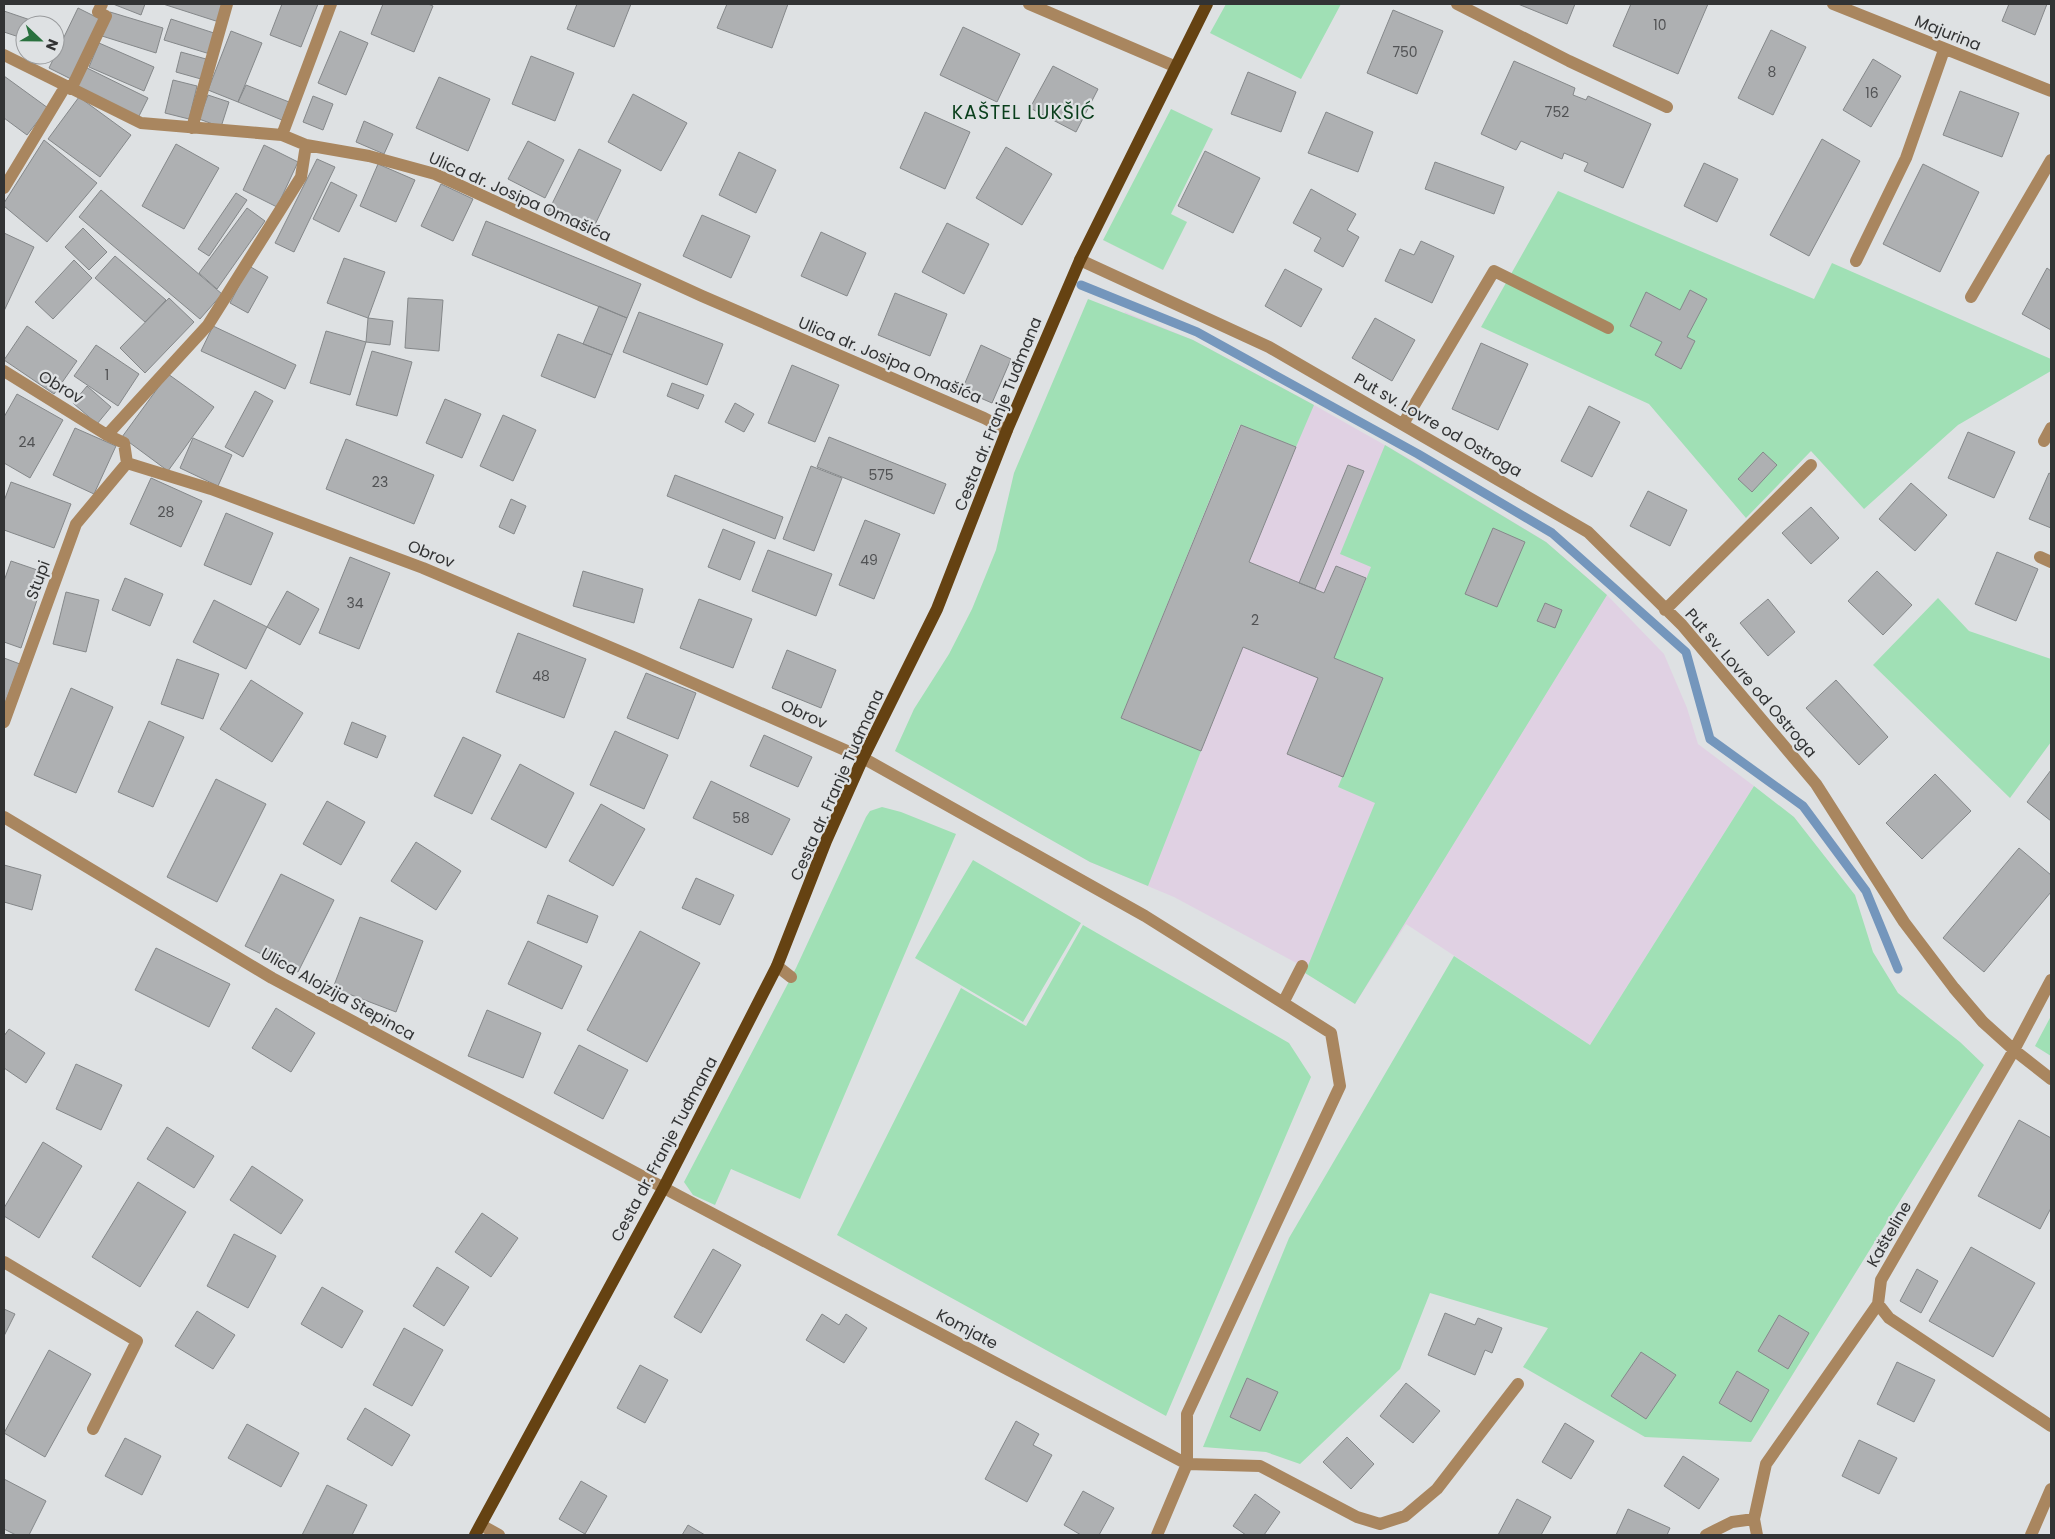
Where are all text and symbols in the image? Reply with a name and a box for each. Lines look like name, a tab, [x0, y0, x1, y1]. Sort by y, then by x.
street label: Majurina	[1911, 9, 1985, 57]
north arrow	[15, 15, 65, 65]
house number: 10	[1653, 15, 1667, 35]
text: N	[41, 36, 63, 53]
house number: 750	[1392, 42, 1418, 62]
house number: 8	[1768, 62, 1777, 82]
house number: 16	[1865, 83, 1879, 103]
district label: KAŠTEL LUKŠIĆ	[952, 99, 1096, 126]
house number: 752	[1545, 102, 1569, 122]
street label: Ulica dr. Josipa Omašića	[425, 146, 615, 248]
street label: Ulica dr. Josipa Omašića	[795, 311, 985, 409]
street label: Cesta dr. Franje Tuđmana	[949, 314, 1047, 514]
street label: Obrov	[34, 365, 88, 409]
house number: 1	[105, 365, 109, 385]
street label: Put sv. Lovre od Ostroga	[1350, 367, 1526, 483]
house number: 24	[19, 432, 36, 452]
house number: 575	[868, 465, 894, 485]
house number: 23	[372, 472, 388, 492]
house number: 28	[158, 502, 175, 522]
street label: Obrov	[404, 534, 458, 574]
house number: 49	[860, 550, 878, 570]
street label: Stupi	[20, 557, 56, 603]
house number: 34	[346, 593, 364, 613]
street label: Put sv. Lovre od Ostroga	[1680, 603, 1822, 763]
house number: 2	[1251, 610, 1259, 630]
house number: 48	[532, 666, 550, 686]
street label: Cesta dr. Franje Tuđmana	[784, 686, 890, 884]
street label: Obrov	[777, 694, 831, 734]
house number: 58	[732, 808, 750, 828]
street label: Ulica Alojzija Stepinca	[257, 942, 419, 1046]
street label: Cesta dr. Franje Tuđmana	[605, 1052, 723, 1246]
street label: Kašteline	[1861, 1197, 1917, 1271]
street label: Komjate	[932, 1303, 1002, 1355]

